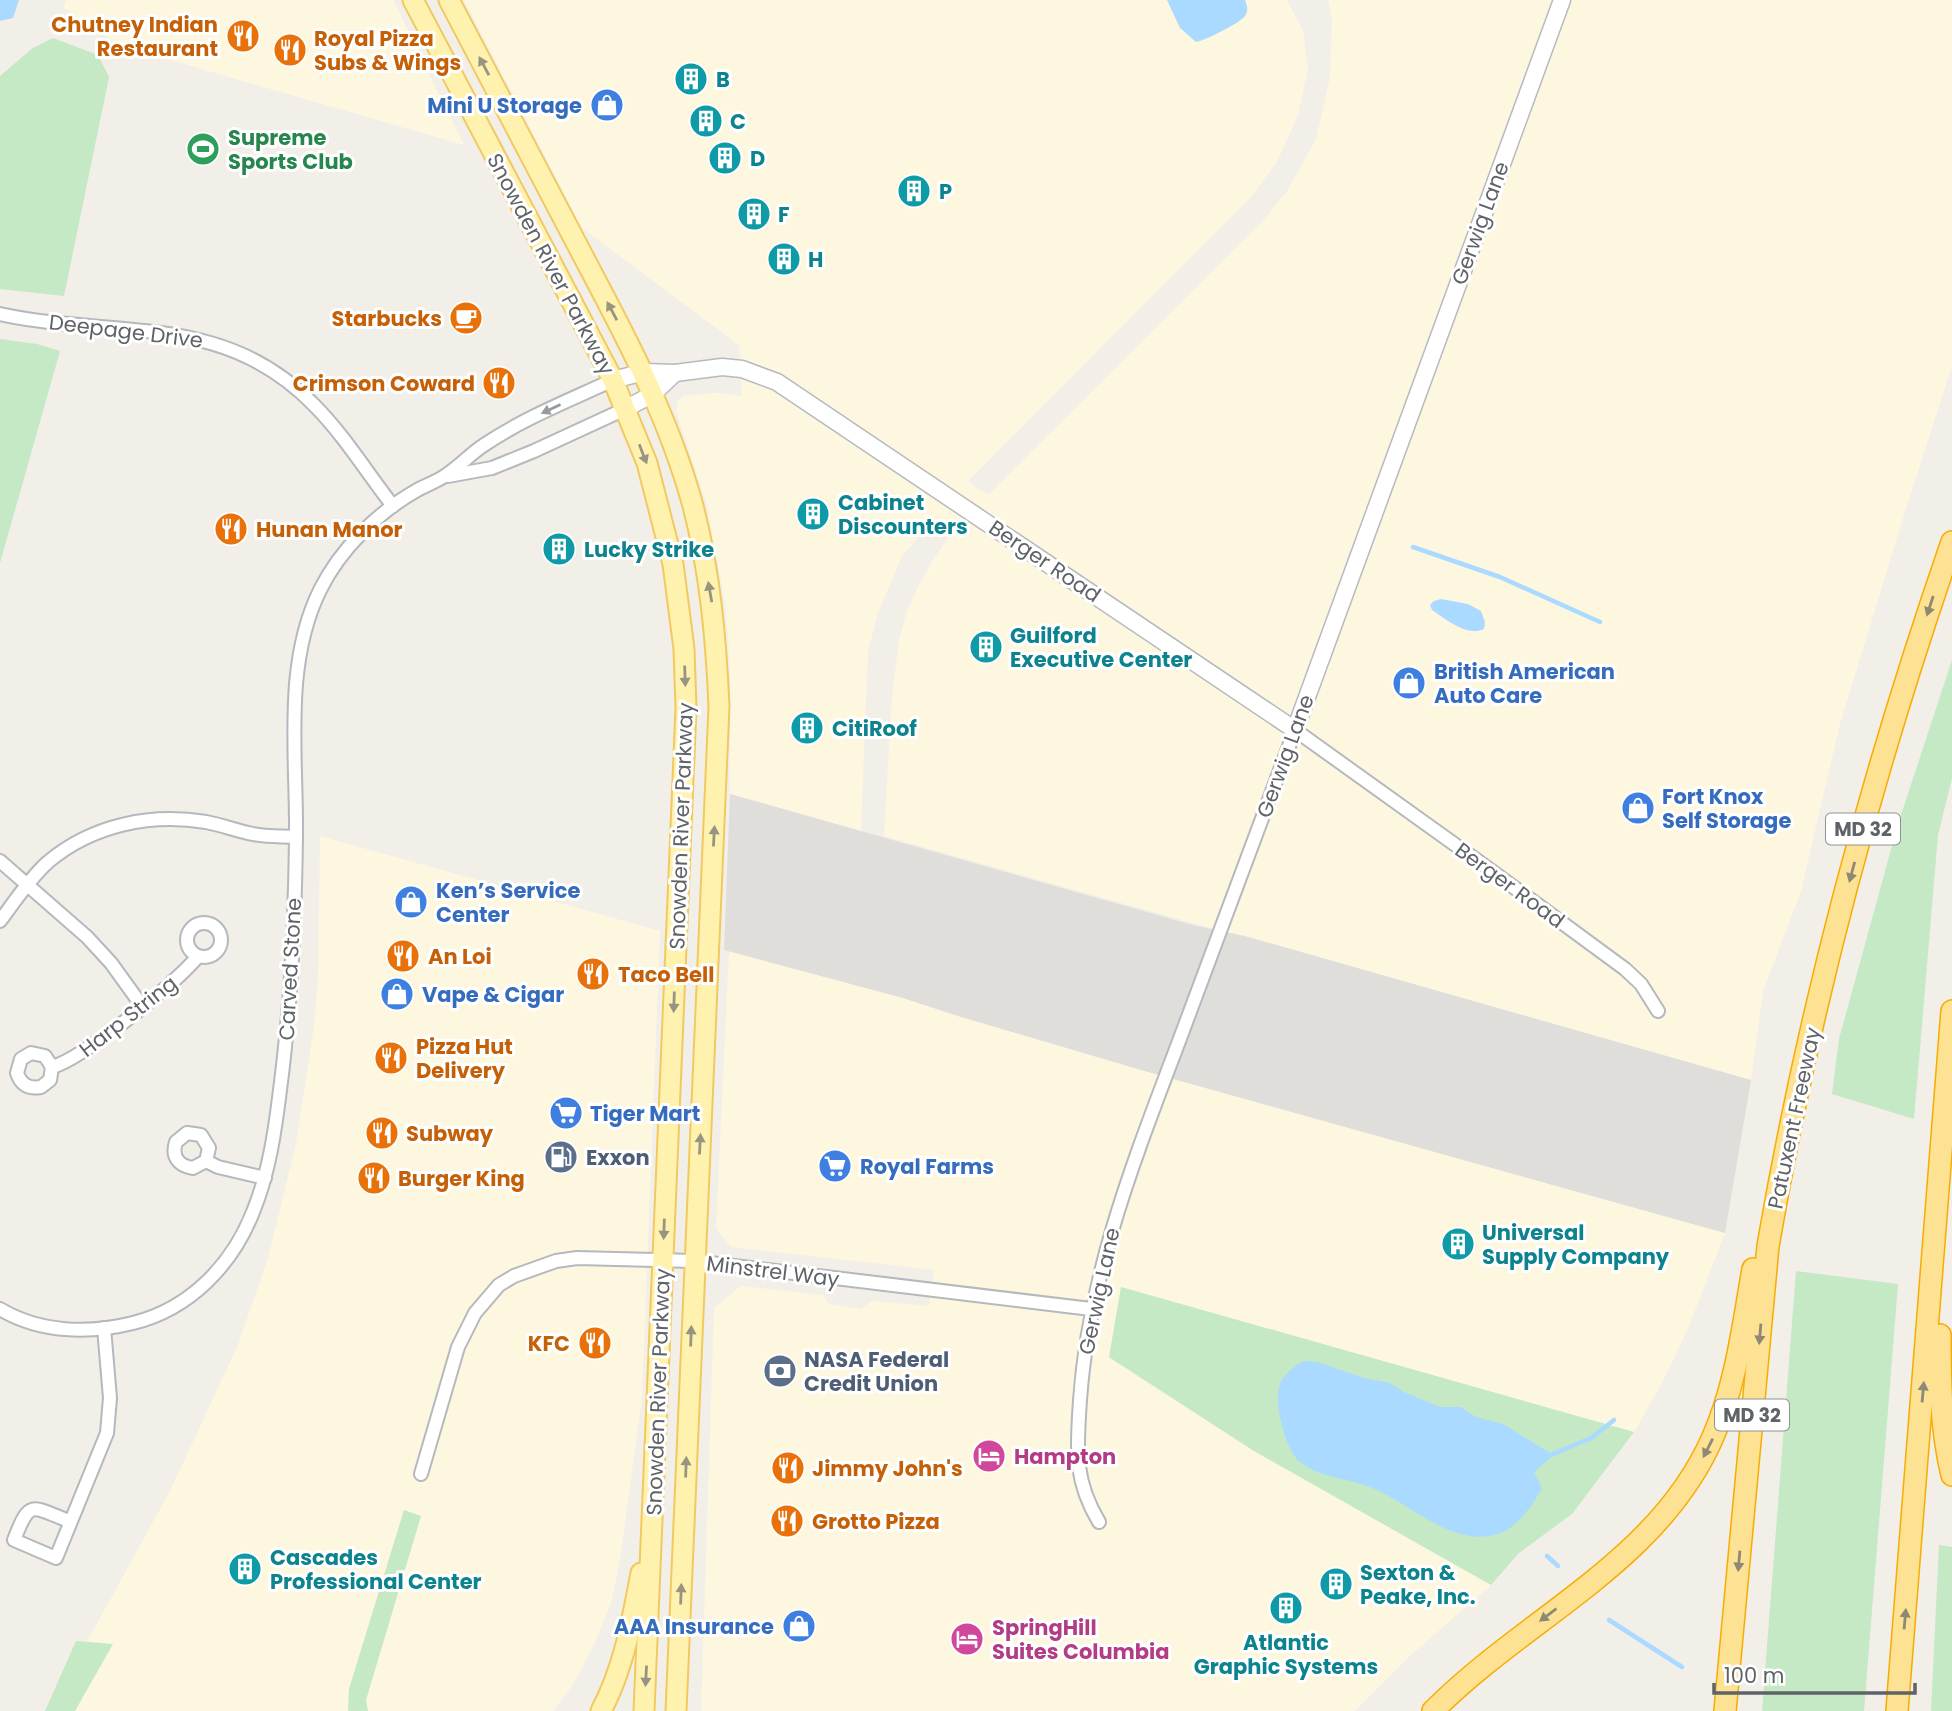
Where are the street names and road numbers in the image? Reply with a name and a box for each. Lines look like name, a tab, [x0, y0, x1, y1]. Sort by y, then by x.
street label: Snowden River Parkway	[480, 148, 622, 380]
street label: Gerwig Lane	[1444, 157, 1516, 289]
street label: Deepage Drive	[47, 307, 205, 355]
street label: Berger Road	[983, 513, 1107, 609]
street label: Gerwig Lane	[1249, 690, 1321, 822]
street label: Snowden River Parkway	[662, 702, 700, 950]
road number: MD 32	[1826, 814, 1900, 844]
street label: Berger Road	[1449, 835, 1571, 935]
street label: Carved Stone	[272, 897, 308, 1041]
street label: Harp String	[73, 969, 183, 1063]
street label: Patuxent Freeway	[1761, 1024, 1827, 1211]
street label: Gerwig Lane	[1071, 1225, 1127, 1357]
street label: Minstrel Way	[705, 1248, 841, 1294]
street label: Snowden River Parkway	[639, 1268, 677, 1516]
road number: MD 32	[1715, 1400, 1789, 1430]

